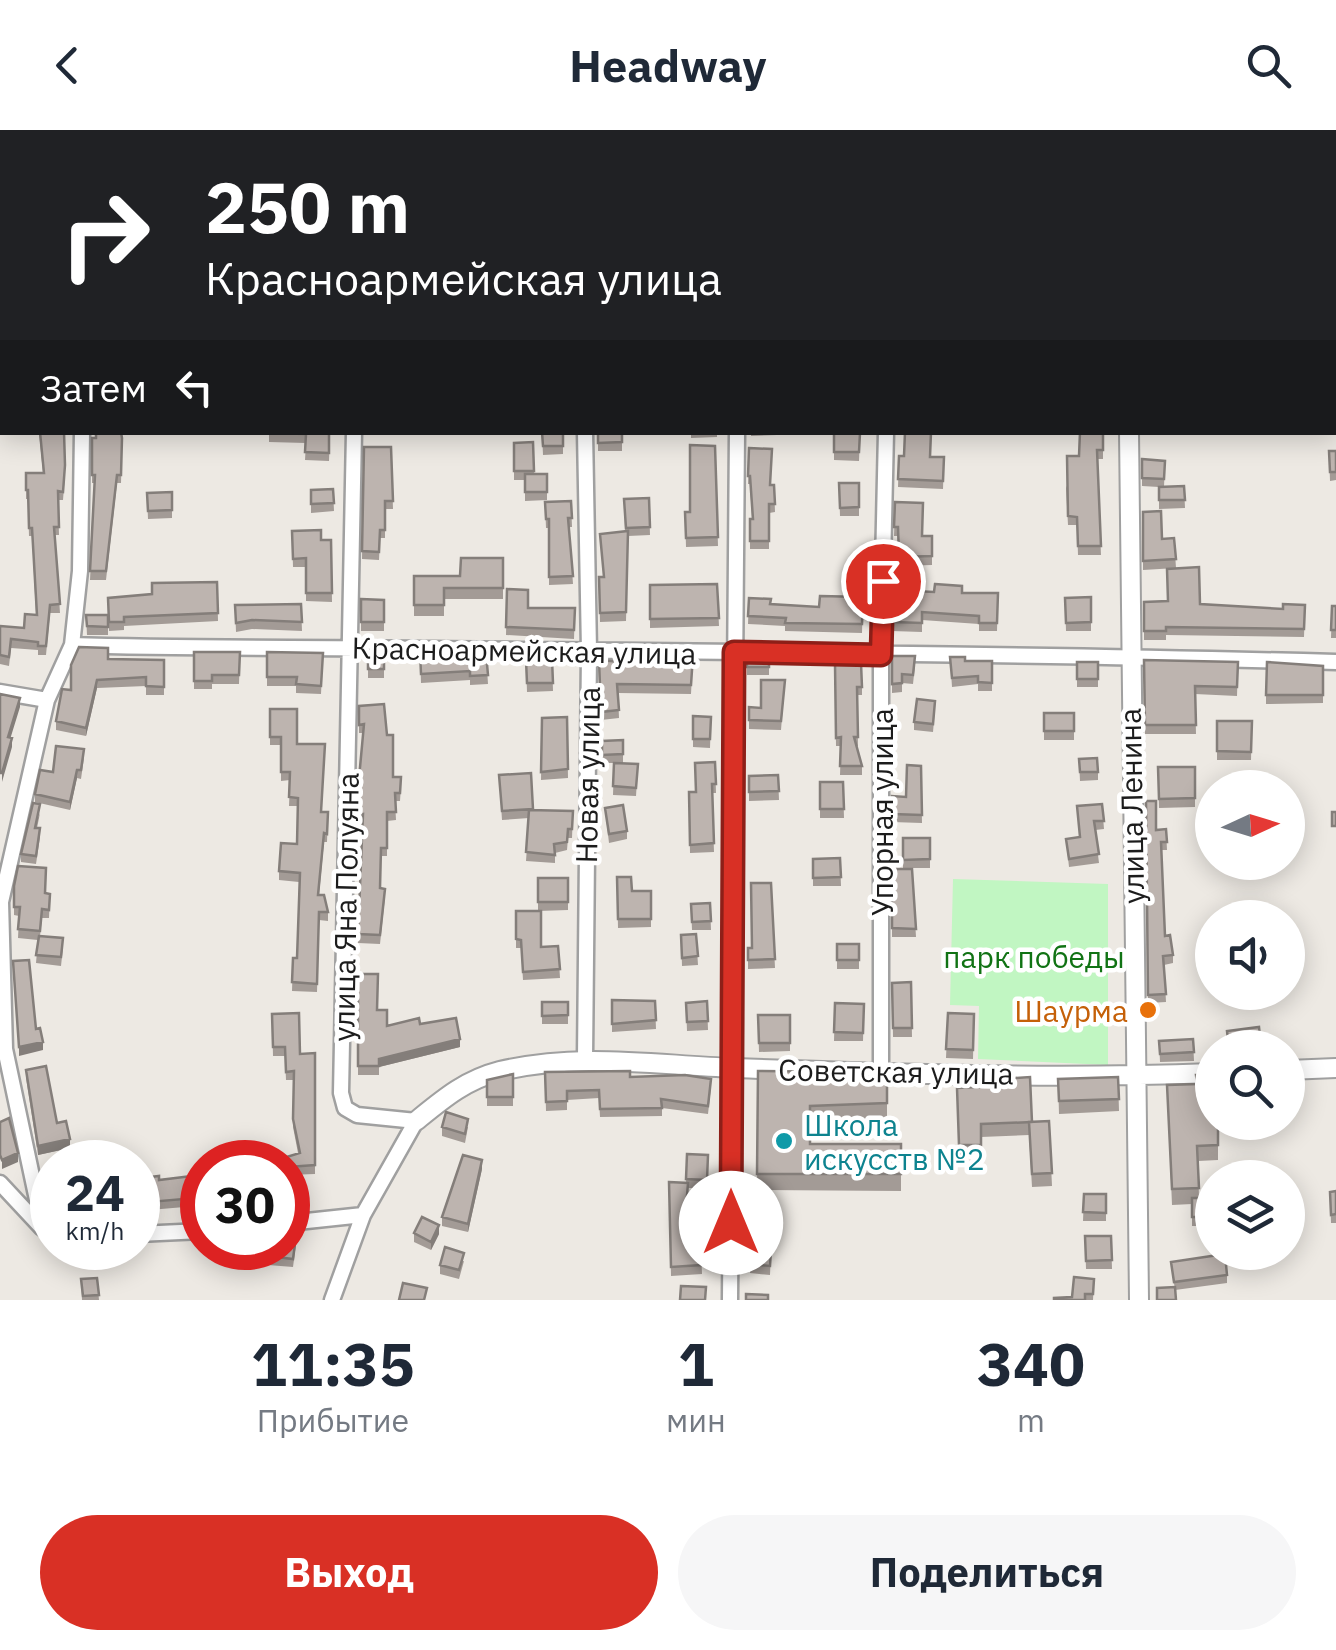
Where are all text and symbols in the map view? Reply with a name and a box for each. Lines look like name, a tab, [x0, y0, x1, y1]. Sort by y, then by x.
text: Headway	[569, 36, 767, 94]
icon: back	[40, 38, 95, 93]
icon: search	[1241, 38, 1296, 93]
text: 250 m	[205, 161, 410, 252]
icon: right	[40, 170, 170, 300]
text: Красноармейская улица	[205, 249, 722, 307]
icon: left	[167, 360, 222, 415]
text: Затем	[40, 363, 147, 412]
pin	[841, 539, 926, 624]
icon: arrive	[856, 554, 911, 609]
street label: Красноармейская улица	[351, 627, 697, 673]
street label: Новая улица	[566, 686, 608, 864]
street label: Упорная улица	[862, 708, 901, 916]
street label: улица Ленина	[1110, 708, 1152, 904]
north arrow	[1195, 770, 1305, 880]
map controls	[1195, 770, 1305, 1270]
street label: улица Яна Полуяна	[323, 772, 367, 1042]
button: sound	[1195, 900, 1305, 1010]
park label: парк победы	[943, 937, 1125, 976]
place label: Шаурма	[1014, 991, 1128, 1030]
marker: Шаурма	[1137, 999, 1159, 1021]
button: search	[1195, 1030, 1305, 1140]
street label: Советская улица	[778, 1049, 1014, 1093]
place label: Школа искусств №2	[804, 1105, 985, 1178]
marker: Школа искусств №2	[773, 1130, 795, 1152]
speed limit sign: 30	[180, 1140, 310, 1270]
text: 24	[65, 1160, 125, 1225]
button: layers	[1195, 1160, 1305, 1270]
position arrow	[679, 1171, 783, 1275]
text: km/h	[66, 1214, 124, 1247]
text: 11:35	[251, 1324, 415, 1403]
text: 1	[678, 1324, 714, 1403]
text: 340	[977, 1324, 1085, 1403]
text: Прибытие	[257, 1399, 409, 1441]
text: мин	[666, 1399, 726, 1441]
text: m	[1017, 1399, 1045, 1441]
button: Выход	[40, 1515, 658, 1630]
button: Поделиться	[678, 1515, 1296, 1630]

